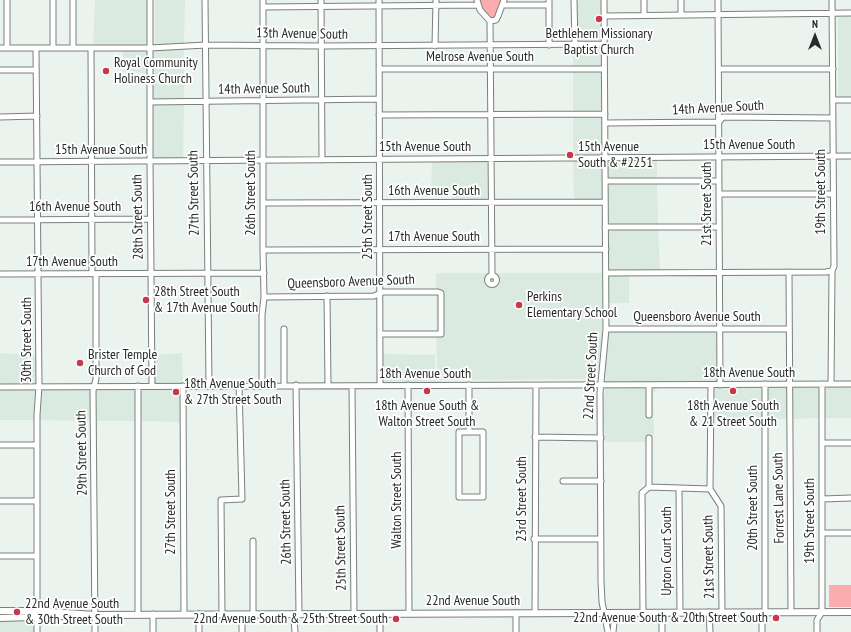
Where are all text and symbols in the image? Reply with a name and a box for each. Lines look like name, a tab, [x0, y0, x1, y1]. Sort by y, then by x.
marker: Bethlehem Missionary Baptist Church	[594, 14, 604, 24]
north arrow	[795, 16, 835, 56]
text: N	[812, 17, 818, 31]
street label: 13th Avenue South	[256, 25, 348, 43]
place label: Bethlehem Missionary Baptist Church	[546, 26, 652, 58]
street label: Melrose Avenue South	[426, 49, 534, 65]
place label: Royal Community Holiness Church	[114, 55, 198, 88]
marker: Royal Community Holiness Church	[101, 66, 111, 76]
street label: 14th Avenue South	[218, 80, 310, 98]
street label: 14th Avenue South	[672, 97, 764, 119]
street label: 15th Avenue South	[703, 137, 795, 153]
street label: 15th Avenue South	[379, 139, 471, 155]
place label: 15th Avenue South & #2251	[578, 139, 653, 172]
street label: 15th Avenue South	[55, 142, 147, 158]
street label: 19th Street South	[813, 149, 829, 235]
street label: 27th Street South	[185, 150, 203, 236]
street label: 26th Street South	[243, 150, 259, 236]
marker: 15th Avenue South & #2251	[565, 150, 575, 160]
street label: 21st Street South	[699, 162, 715, 246]
street label: 28th Street South	[129, 174, 147, 260]
street label: 25th Street South	[360, 174, 376, 260]
street label: 16th Avenue South	[388, 183, 480, 199]
street label: 16th Avenue South	[29, 199, 121, 215]
street label: 17th Avenue South	[388, 229, 480, 245]
street label: 17th Avenue South	[26, 254, 118, 270]
street label: Queensboro Avenue South	[287, 271, 415, 293]
place label: 28th Street South & 17th Avenue South	[154, 284, 258, 316]
place label: Perkins Elementary School	[527, 289, 617, 322]
marker: 28th Street South & 17th Avenue South	[141, 295, 151, 305]
street label: 30th Street South	[19, 297, 35, 383]
marker: Perkins Elementary School	[514, 300, 524, 310]
street label: Queensboro Avenue South	[633, 309, 761, 325]
street label: 22nd Street South	[580, 332, 602, 420]
place label: Brister Temple Church of God	[88, 347, 157, 380]
marker: Brister Temple Church of God	[75, 358, 85, 368]
street label: 18th Avenue South	[703, 365, 795, 381]
street label: 18th Avenue South	[379, 366, 471, 382]
place label: 18th Avenue South & 27th Street South	[184, 376, 282, 408]
marker: 18th Avenue South & Walton Street South	[422, 386, 432, 396]
marker: 18th Avenue South & 21 Street South	[728, 386, 738, 396]
marker: 18th Avenue South & 27th Street South	[171, 387, 181, 397]
place label: 18th Avenue South & Walton Street South	[375, 398, 479, 430]
place label: 18th Avenue South & 21 Street South	[687, 398, 779, 430]
street label: 29th Street South	[73, 410, 91, 496]
street label: Walton Street South	[389, 452, 405, 548]
street label: Forrest Lane South	[770, 452, 788, 544]
street label: 23rd Street South	[514, 456, 530, 542]
street label: 20th Street South	[745, 465, 761, 551]
street label: 27th Street South	[163, 469, 179, 555]
street label: 19th Street South	[802, 478, 818, 564]
street label: 26th Street South	[277, 479, 295, 565]
street label: 25th Street South	[332, 505, 350, 591]
street label: Upton Court South	[659, 506, 675, 596]
street label: 21st Street South	[700, 515, 718, 599]
street label: 22nd Avenue South	[426, 593, 520, 609]
place label: 22nd Avenue South & 30th Street South	[25, 596, 123, 628]
marker: 22nd Avenue South & 30th Street South	[12, 607, 22, 617]
place label: 22nd Avenue South & 20th Street South	[573, 610, 768, 626]
place label: 22nd Avenue South & 25th Street South	[193, 611, 388, 627]
marker: 22nd Avenue South & 20th Street South	[771, 613, 781, 623]
marker: 22nd Avenue South & 25th Street South	[391, 614, 401, 624]

